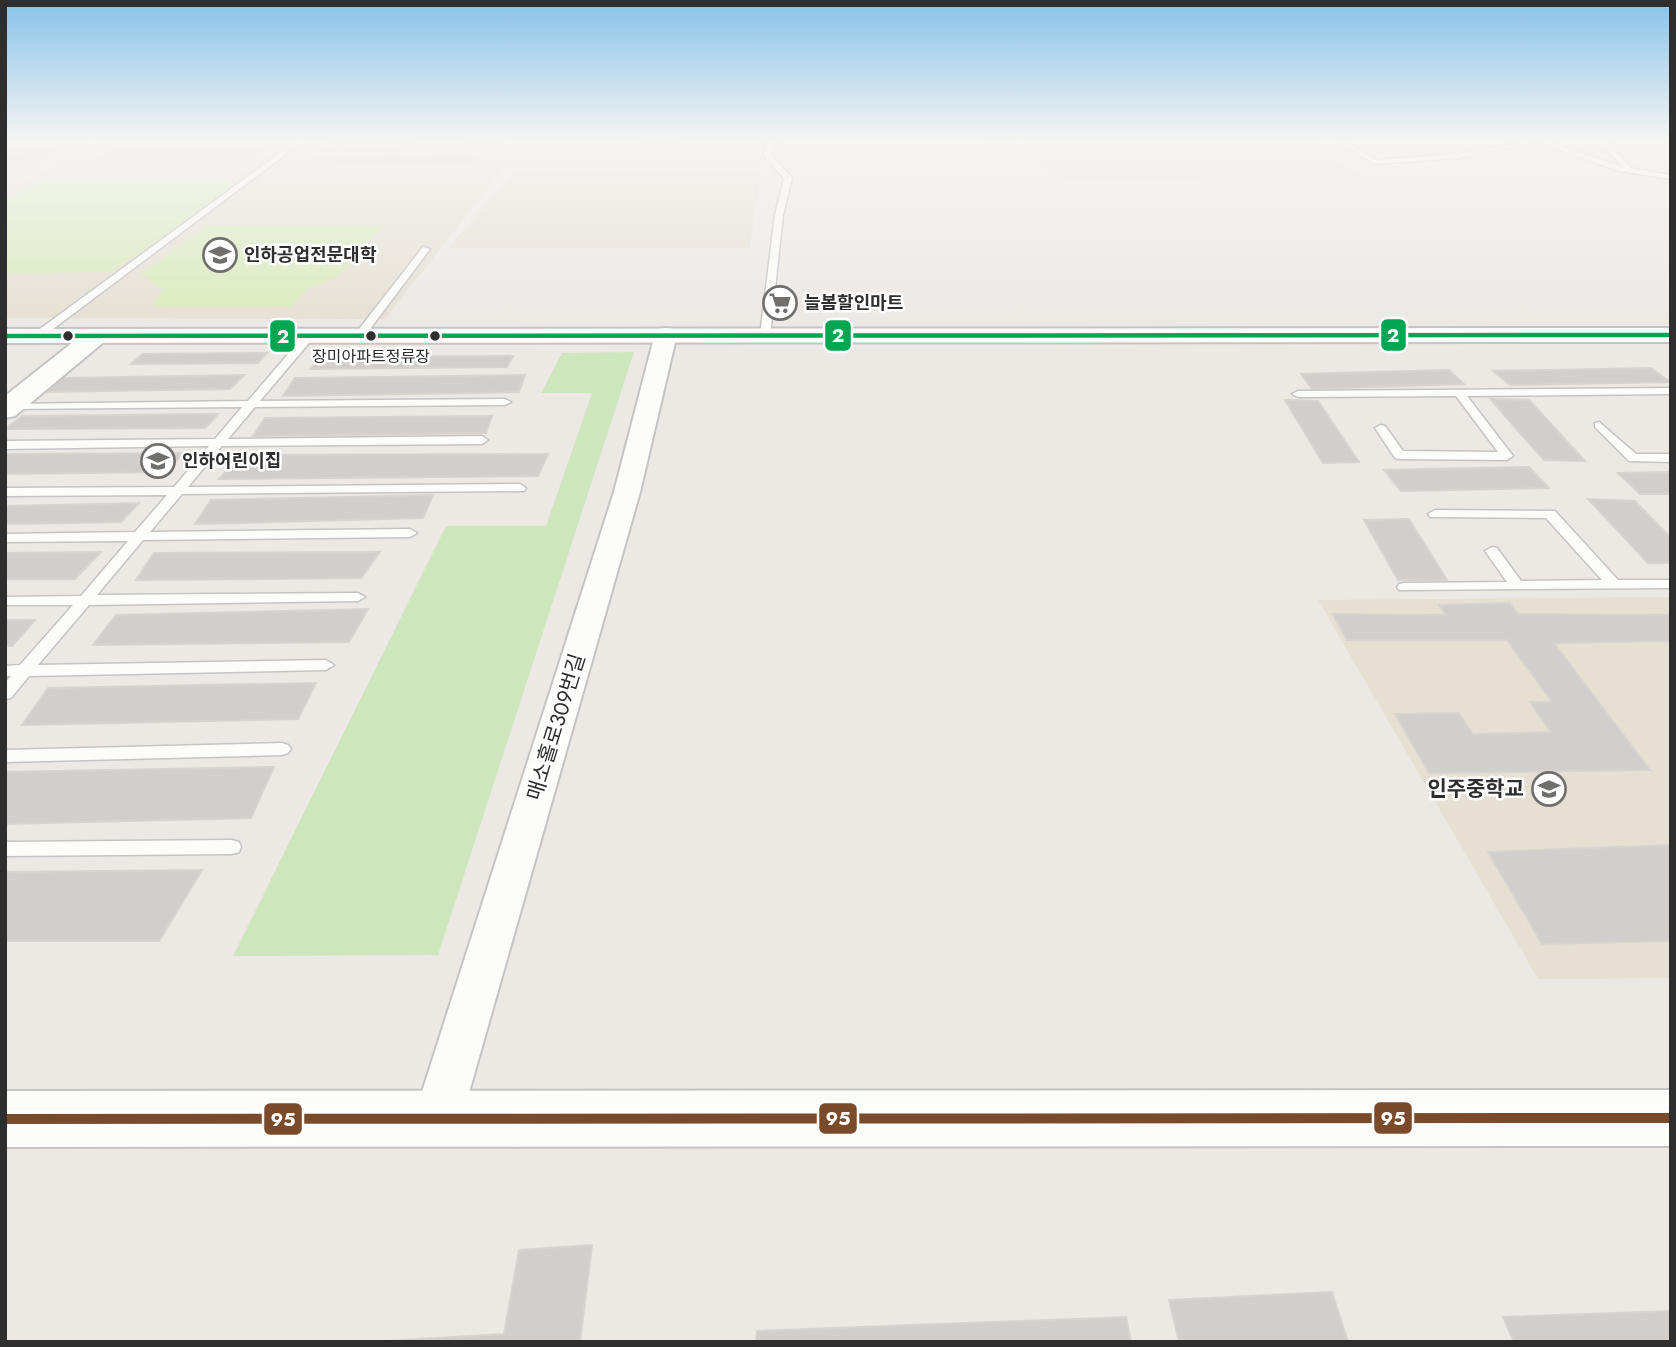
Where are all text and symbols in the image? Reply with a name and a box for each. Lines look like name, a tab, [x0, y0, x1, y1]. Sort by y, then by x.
school or university icon: 인하공업전문대학	[201, 236, 239, 274]
place label: 인하공업전문대학	[244, 242, 377, 268]
supermarket icon: 늘봄할인마트	[761, 284, 799, 322]
place label: 늘봄할인마트	[804, 290, 903, 316]
line badge: 2	[1380, 318, 1407, 352]
line badge: 2	[269, 319, 296, 353]
line badge: 2	[824, 319, 852, 352]
text: 2	[832, 322, 844, 349]
text: 2	[1387, 322, 1399, 349]
text: 2	[277, 323, 289, 350]
unlabelled marker	[61, 329, 75, 343]
marker: 장미아파트정류장	[364, 329, 378, 343]
unlabelled marker	[428, 329, 442, 343]
place label: 장미아파트정류장	[312, 345, 430, 368]
school or university icon: 인하어린이집	[139, 442, 177, 480]
place label: 인하어린이집	[182, 448, 281, 474]
street label: 매소홀로309번길	[519, 650, 593, 804]
school or university icon: 인주중학교	[1530, 770, 1568, 808]
place label: 인주중학교	[1427, 774, 1524, 804]
line badge: 95	[1373, 1101, 1413, 1135]
line badge: 95	[263, 1102, 303, 1136]
line badge: 95	[818, 1102, 858, 1135]
text: 95	[826, 1105, 850, 1132]
text: 95	[1381, 1105, 1405, 1132]
text: 95	[271, 1106, 295, 1133]

